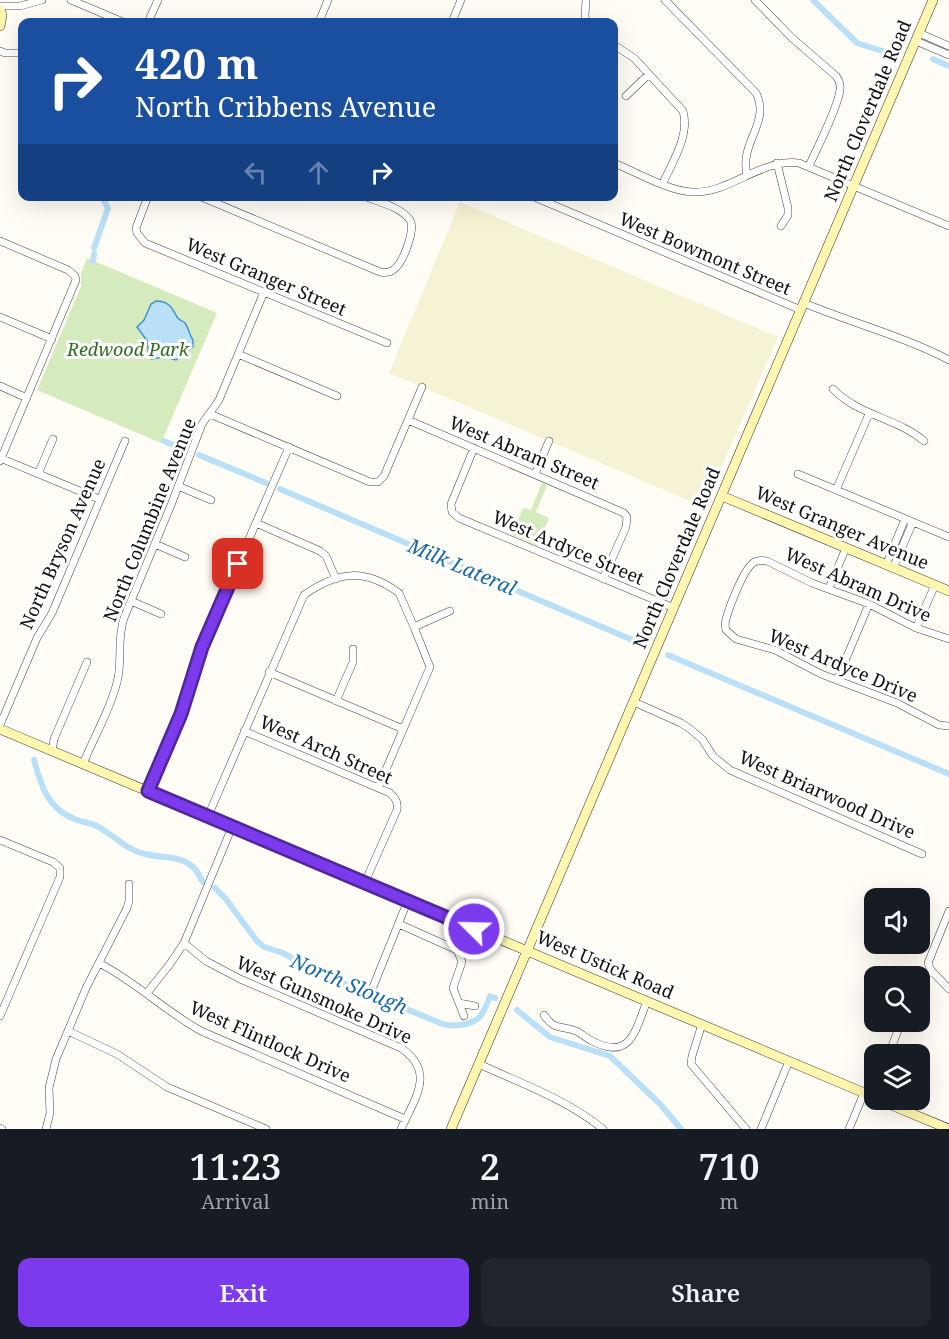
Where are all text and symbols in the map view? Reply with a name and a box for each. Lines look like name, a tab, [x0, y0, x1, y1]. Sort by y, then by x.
street label: North Cloverdale Road	[818, 16, 916, 205]
text: 420 m	[135, 34, 259, 91]
icon: right	[36, 42, 114, 120]
text: North Cribbens Avenue	[135, 88, 436, 125]
icon: left	[239, 156, 272, 189]
icon: ahead	[302, 156, 335, 189]
icon: right	[365, 156, 398, 189]
street label: West Bowmont Street	[616, 206, 795, 300]
street label: West Granger Street	[183, 231, 350, 321]
park label: Redwood Park	[66, 337, 190, 361]
street label: West Abram Street	[446, 410, 603, 494]
street label: North Columbine Avenue	[97, 414, 201, 625]
street label: North Bryson Avenue	[14, 454, 111, 633]
street label: North Cloverdale Road	[627, 463, 725, 652]
street label: West Granger Avenue	[752, 480, 933, 574]
street label: West Ardyce Street	[489, 504, 648, 590]
water label: Milk Lateral	[403, 531, 521, 602]
pin	[212, 538, 263, 589]
street label: West Abram Drive	[782, 541, 935, 627]
icon: arrive	[221, 547, 254, 580]
street label: West Ardyce Drive	[765, 623, 921, 707]
street label: West Arch Street	[256, 709, 397, 789]
street label: West Briarwood Drive	[735, 744, 919, 844]
map controls	[864, 888, 930, 1110]
button: sound	[864, 888, 930, 954]
position arrow	[442, 897, 506, 961]
street label: West Ustick Road	[533, 924, 678, 1004]
water label: North Slough	[286, 946, 412, 1020]
street label: West Gunsmoke Drive	[233, 950, 416, 1049]
button: search	[864, 966, 930, 1032]
street label: West Flintlock Drive	[186, 995, 355, 1087]
button: layers	[864, 1044, 930, 1110]
text: 11:23	[190, 1142, 281, 1191]
text: 2	[480, 1142, 500, 1191]
text: 710	[699, 1142, 759, 1191]
text: Arrival	[201, 1188, 270, 1215]
text: min	[471, 1188, 509, 1215]
text: m	[720, 1188, 738, 1215]
button: Exit	[18, 1258, 469, 1327]
button: Share	[481, 1258, 931, 1327]

